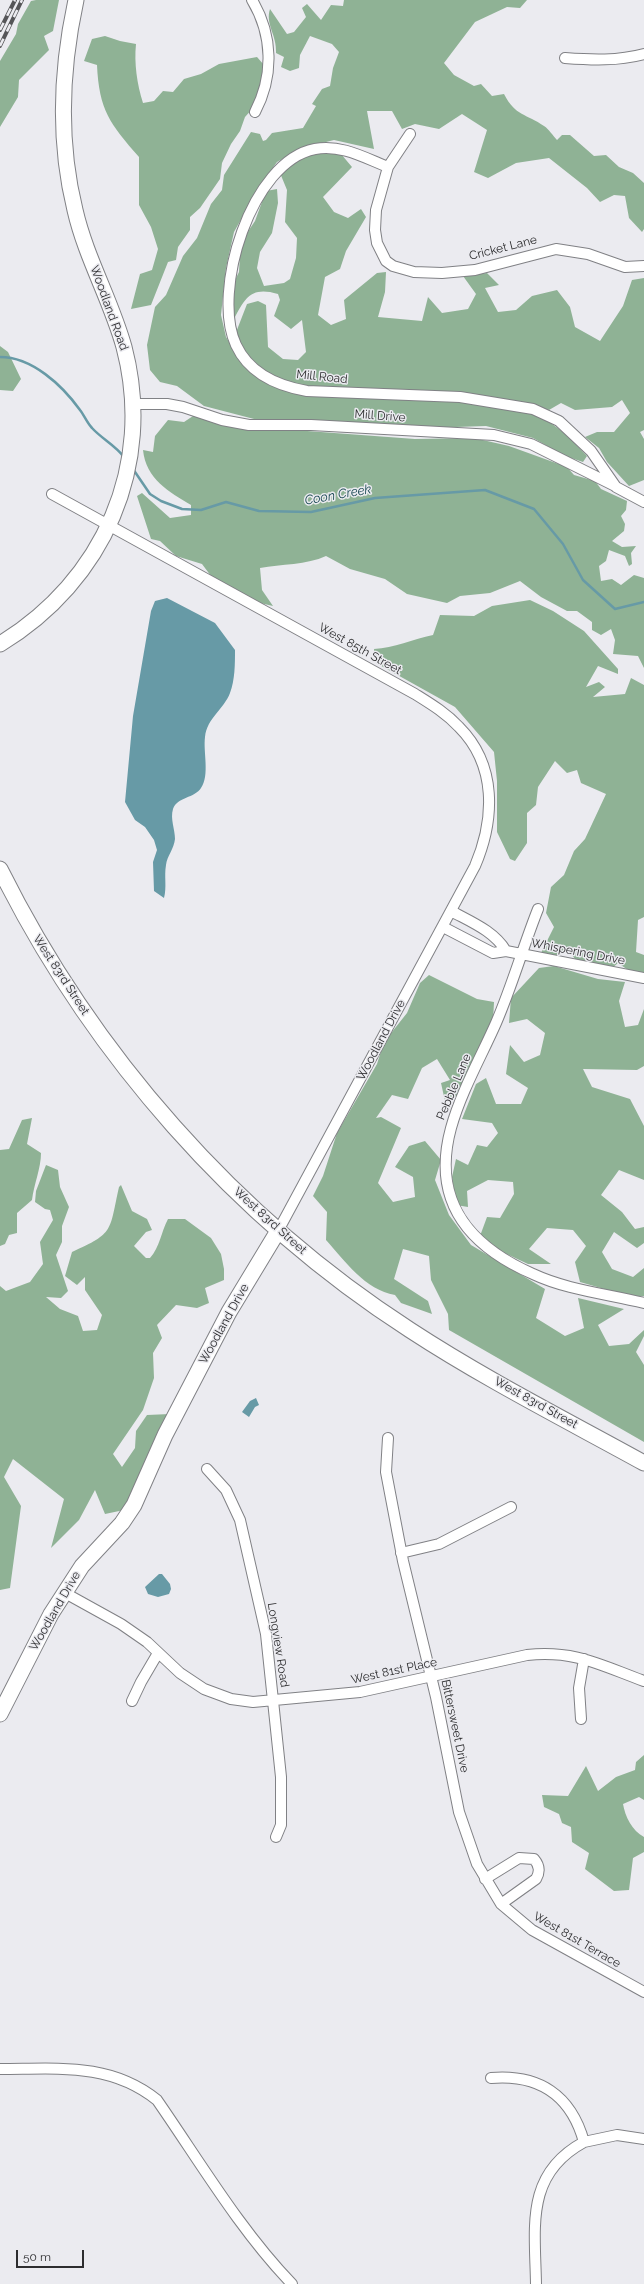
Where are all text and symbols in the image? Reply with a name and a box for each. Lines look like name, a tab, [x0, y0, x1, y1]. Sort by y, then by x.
street label: Cricket Lane	[468, 233, 538, 263]
street label: Woodland Road	[87, 263, 131, 353]
street label: Mill Road	[296, 367, 348, 387]
street label: Mill Drive	[354, 407, 406, 425]
water label: Coon Creek	[303, 481, 373, 509]
street label: West 85th Street	[316, 620, 404, 678]
street label: West 83rd Street	[30, 932, 92, 1018]
street label: Whispering Drive	[530, 936, 626, 968]
street label: Woodland Drive	[354, 997, 408, 1083]
street label: Pebble Lane	[434, 1052, 474, 1122]
street label: West 83rd Street	[231, 1185, 309, 1257]
street label: Woodland Drive	[196, 1281, 252, 1367]
street label: West 83rd Street	[492, 1374, 580, 1432]
street label: Woodland Drive	[26, 1569, 84, 1653]
street label: Longview Road	[264, 1601, 292, 1689]
street label: West 81st Place	[350, 1655, 438, 1687]
street label: Bittersweet Drive	[438, 1678, 472, 1774]
street label: West 81st Terrace	[531, 1909, 623, 1971]
scale bar	[18, 2242, 86, 2268]
text: 50 m	[23, 2250, 51, 2264]

